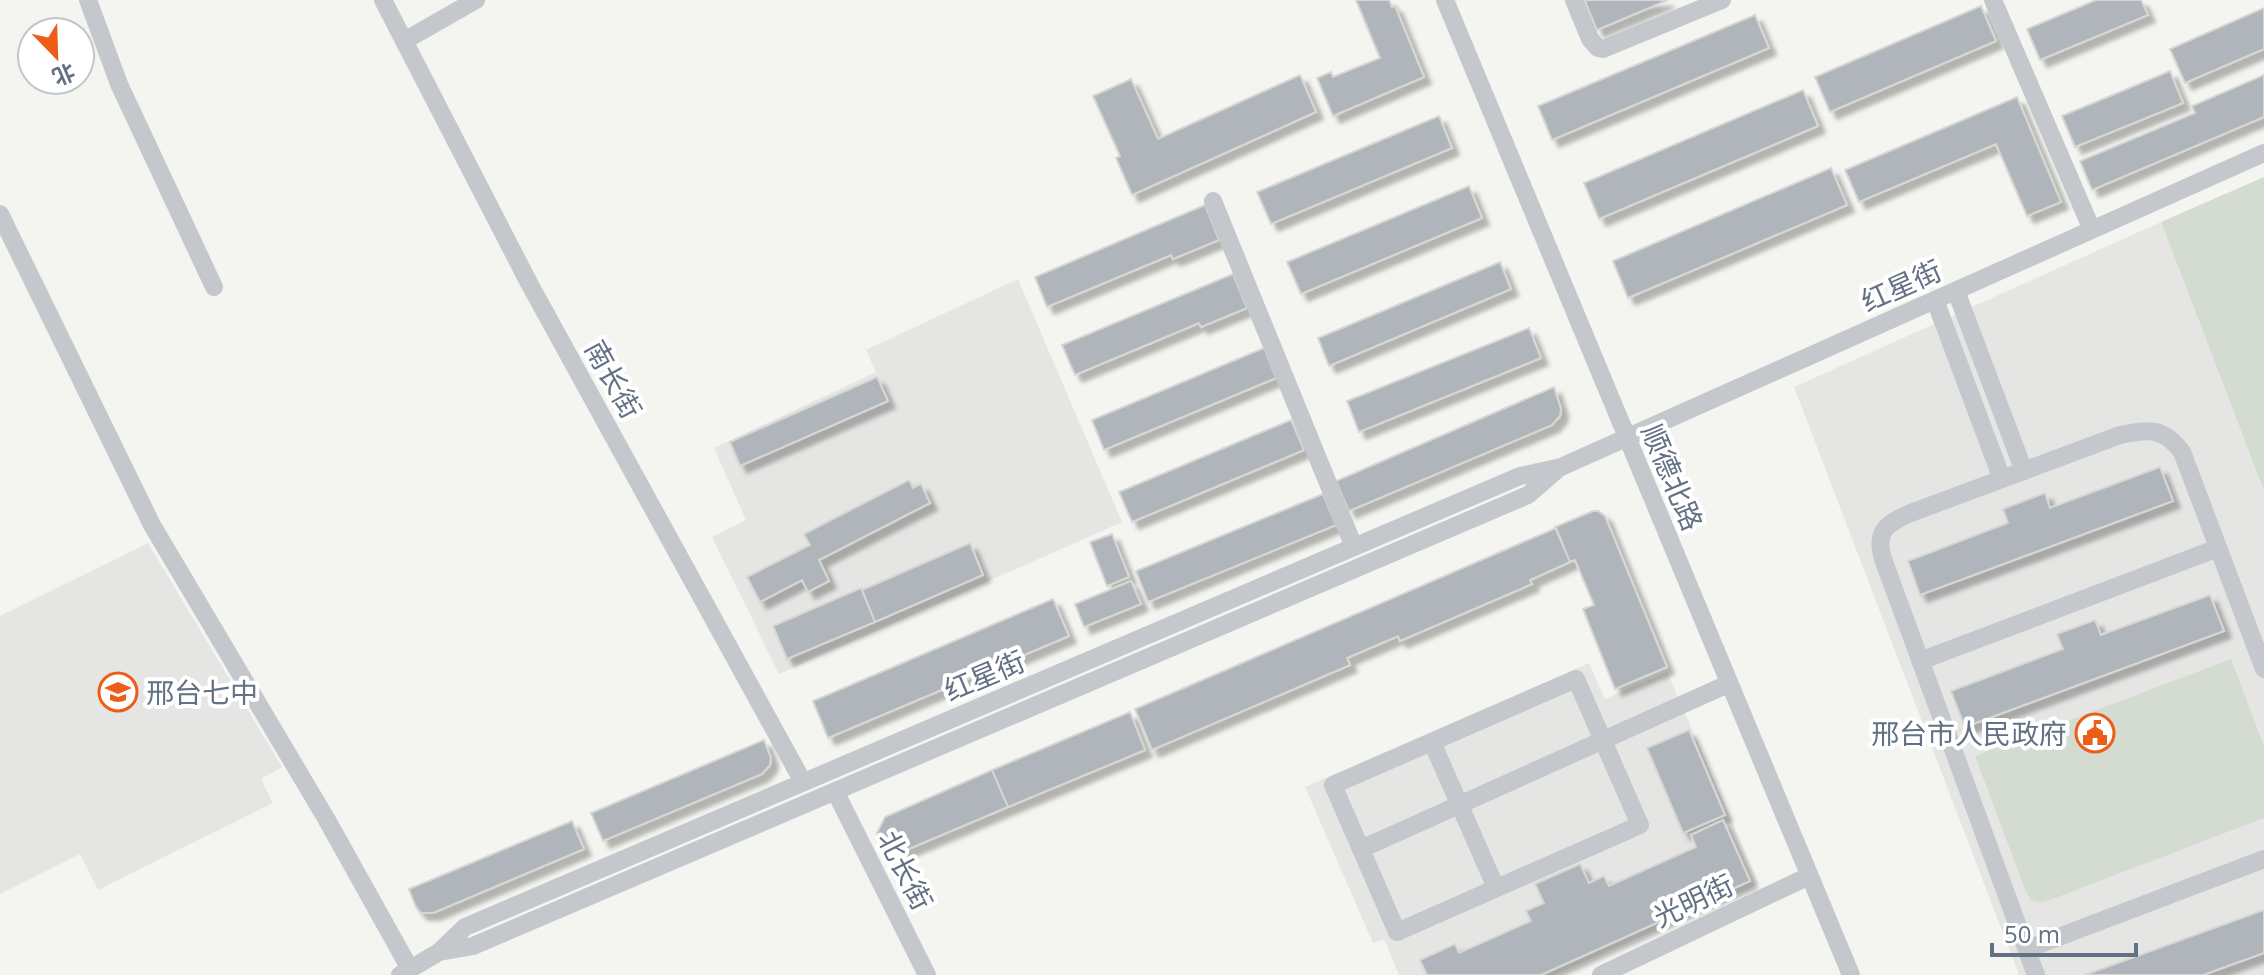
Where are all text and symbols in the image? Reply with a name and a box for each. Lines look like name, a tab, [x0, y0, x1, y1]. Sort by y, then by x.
north arrow	[16, 16, 96, 96]
text: 北	[48, 57, 80, 93]
street label: 红星街	[1855, 251, 1947, 319]
street label: 南长街	[577, 333, 651, 425]
street label: 顺德北路	[1634, 418, 1712, 536]
street label: 红星街	[938, 641, 1030, 709]
school or university icon: 邢台七中	[97, 671, 139, 713]
place label: 邢台七中	[146, 673, 258, 711]
public building icon: 邢台市人民政府	[2074, 712, 2116, 754]
place label: 邢台市人民政府	[1871, 714, 2067, 752]
street label: 北长街	[870, 824, 942, 916]
street label: 光明街	[1647, 865, 1739, 935]
scale bar	[1992, 907, 2136, 957]
text: 50 m	[2004, 917, 2060, 950]

